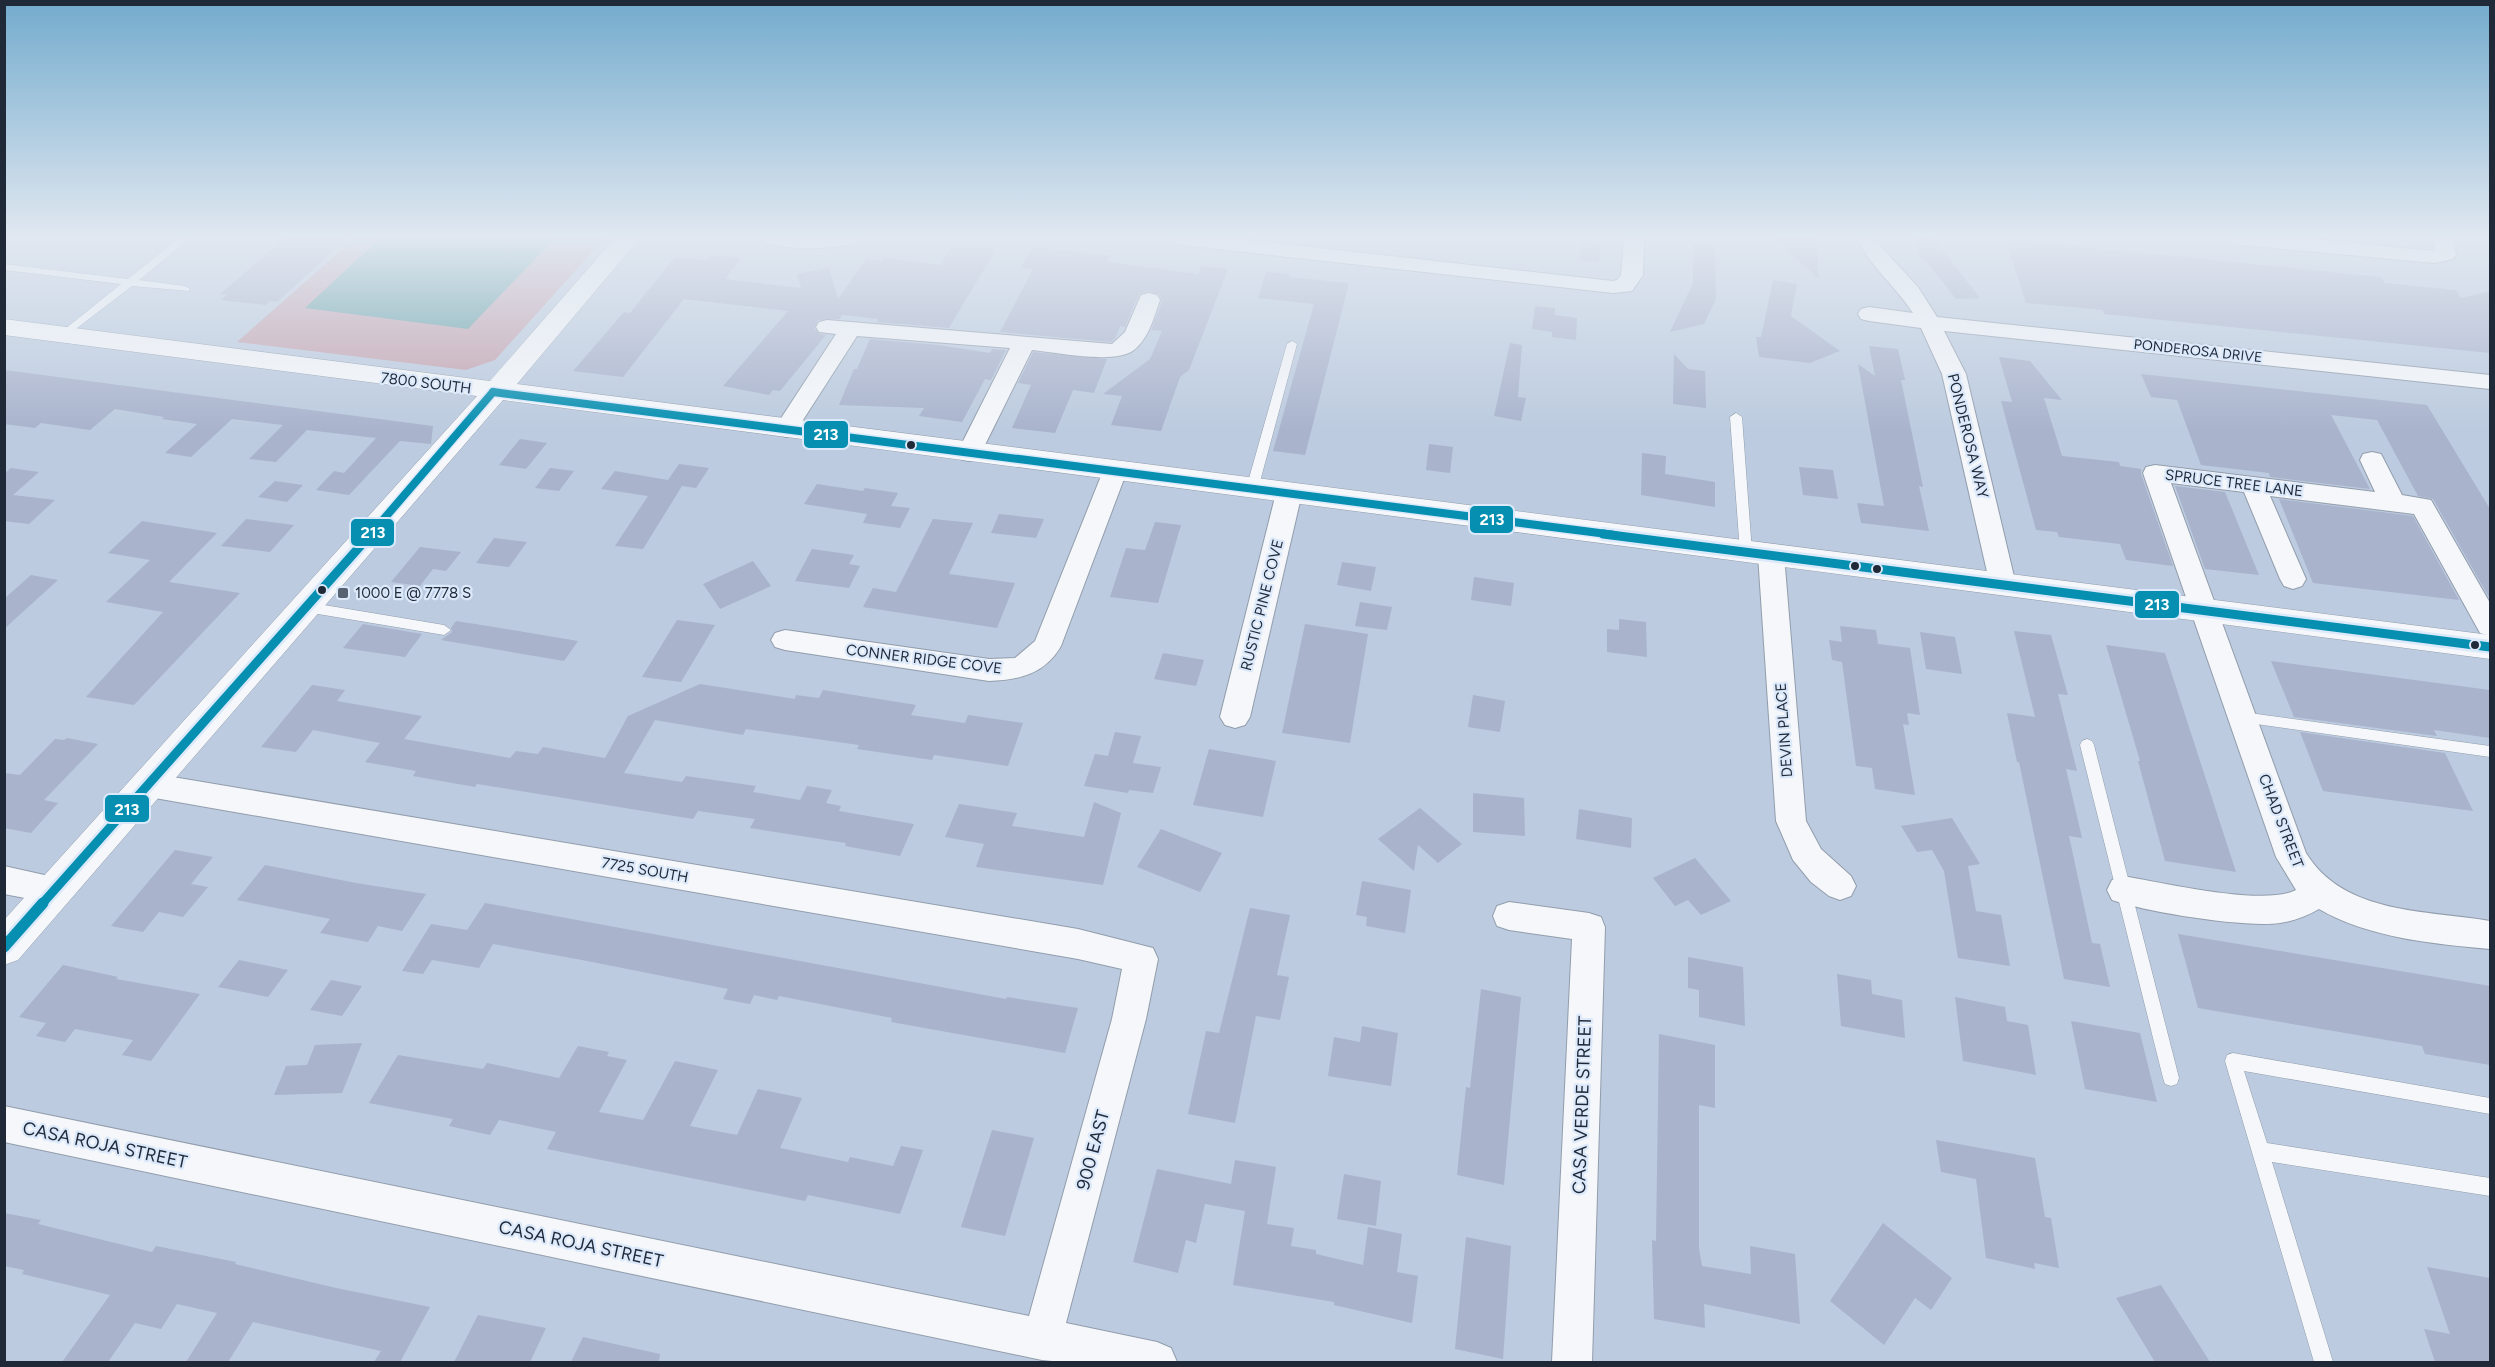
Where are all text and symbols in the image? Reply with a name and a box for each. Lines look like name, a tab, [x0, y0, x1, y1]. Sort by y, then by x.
street label: PONDEROSA DRIVE	[2133, 336, 2263, 366]
street label: 7800 SOUTH	[380, 369, 472, 397]
street label: PONDEROSA WAY	[1944, 372, 1992, 500]
line badge: 213	[803, 420, 849, 449]
text: 213	[814, 425, 839, 444]
unlabelled marker	[905, 439, 917, 451]
street label: SPRUCE TREE LANE	[2164, 466, 2304, 500]
line badge: 213	[1469, 505, 1514, 534]
text: 213	[1480, 510, 1505, 529]
line badge: 213	[350, 518, 395, 547]
text: 213	[361, 523, 386, 542]
street label: RUSTIC PINE COVE	[1237, 538, 1287, 672]
unlabelled marker	[1849, 560, 1861, 572]
unlabelled marker	[1871, 563, 1883, 575]
unlabelled marker	[316, 584, 328, 596]
place label: 1000 E @ 7778 S	[355, 584, 471, 602]
marker: 1000 E @ 7778 S	[336, 586, 350, 600]
line badge: 213	[2134, 590, 2180, 619]
text: 213	[2145, 595, 2170, 614]
unlabelled marker	[2469, 639, 2481, 651]
street label: CONNER RIDGE COVE	[845, 640, 1003, 678]
street label: DEVIN PLACE	[1772, 682, 1796, 778]
street label: CHAD STREET	[2255, 771, 2307, 871]
line badge: 213	[104, 794, 150, 823]
text: 213	[115, 800, 140, 819]
street label: 7725 SOUTH	[600, 854, 690, 886]
street label: CASA VERDE STREET	[1568, 1015, 1596, 1194]
street label: 900 EAST	[1072, 1108, 1114, 1192]
street label: CASA ROJA STREET	[21, 1117, 189, 1173]
street label: CASA ROJA STREET	[497, 1216, 665, 1272]

